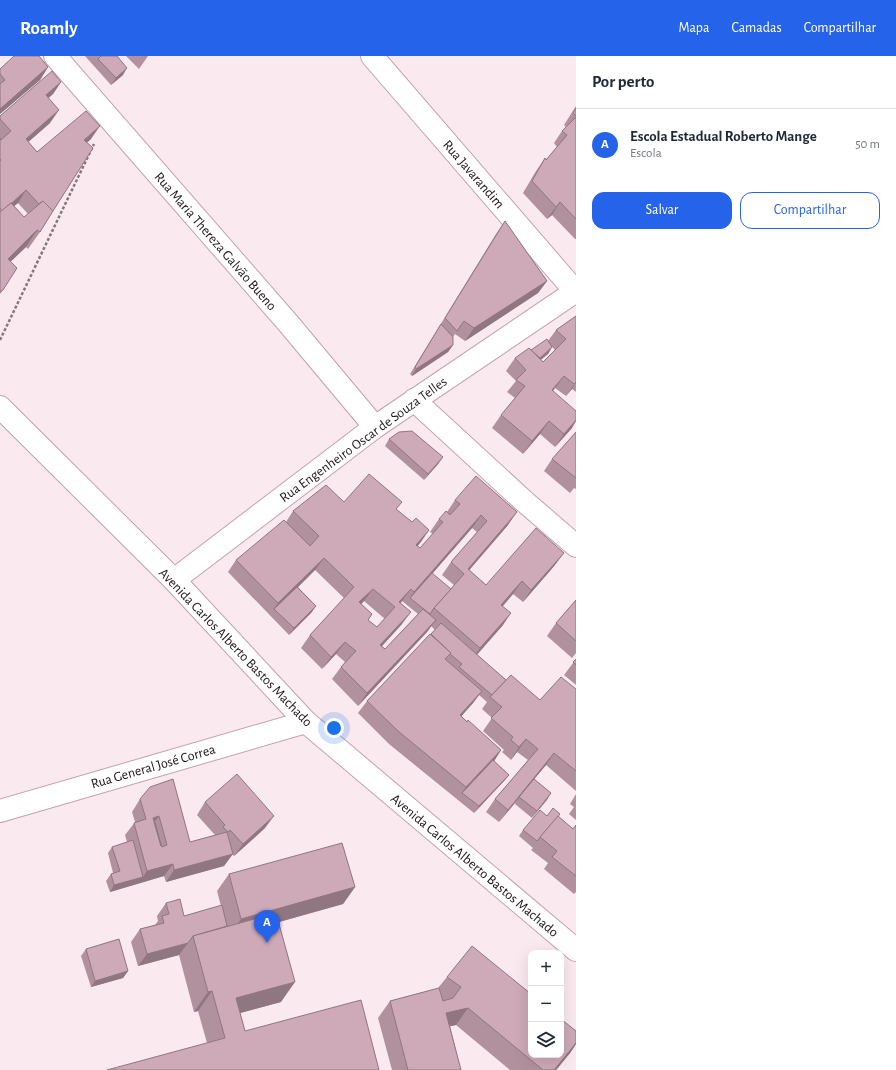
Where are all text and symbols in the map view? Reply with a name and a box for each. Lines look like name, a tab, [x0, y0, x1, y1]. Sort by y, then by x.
text: Roamly	[20, 19, 78, 38]
text: Mapa	[679, 21, 709, 35]
text: Camadas	[731, 21, 782, 35]
text: Compartilhar	[804, 21, 876, 35]
text: Por perto	[592, 73, 655, 90]
text: Escola Estadual Roberto Mange	[630, 129, 817, 144]
street label: Rua Javarandim	[440, 138, 507, 212]
text: A	[601, 138, 609, 151]
text: 50 m	[855, 138, 880, 151]
text: Escola	[630, 147, 662, 160]
street label: Rua Maria Thereza Galvão Bueno	[152, 170, 279, 314]
button: Salvar	[592, 192, 732, 229]
button: Compartilhar	[740, 192, 880, 229]
street label: Rua Engenheiro Oscar de Souza Telles	[277, 375, 450, 505]
street label: Avenida Carlos Alberto Bastos Machado	[156, 566, 315, 730]
your location	[324, 718, 344, 738]
street label: Rua General José Correa	[89, 742, 218, 791]
street label: Avenida Carlos Alberto Bastos Machado	[388, 792, 561, 940]
pin: A	[254, 910, 280, 943]
map controls	[528, 950, 564, 1058]
button: +	[528, 950, 564, 986]
button: −	[528, 986, 564, 1022]
button: layers	[528, 1022, 564, 1058]

